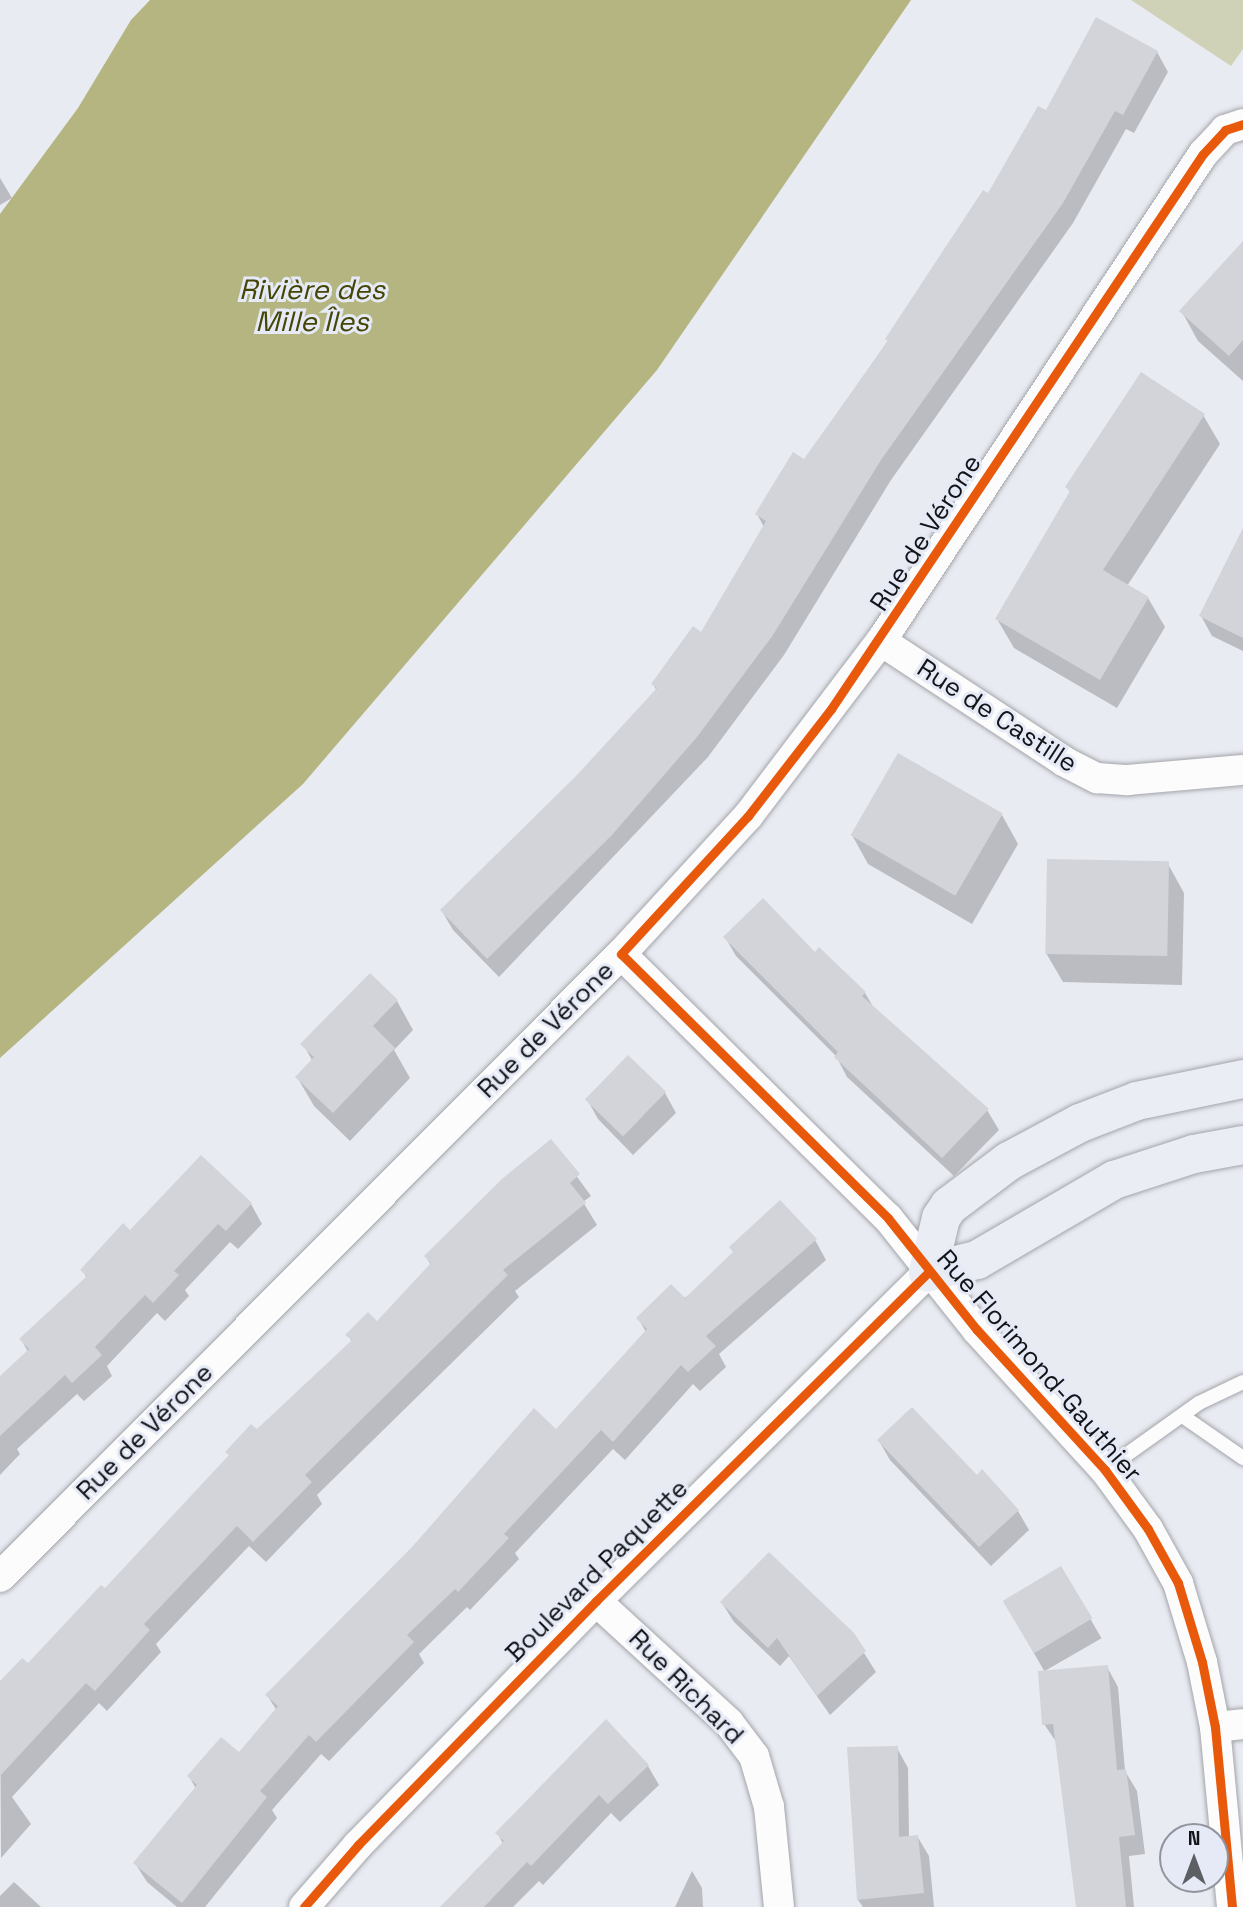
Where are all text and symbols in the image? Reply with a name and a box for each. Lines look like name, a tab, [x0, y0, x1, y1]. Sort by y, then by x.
water label: Rivière des Mille Îles	[239, 272, 385, 338]
street label: Rue de Vérone	[864, 449, 988, 617]
street label: Rue de Castille	[911, 653, 1083, 779]
street label: Rue de Vérone	[471, 955, 621, 1105]
street label: Rue Florimond-Gauthier	[930, 1244, 1148, 1488]
street label: Rue de Vérone	[70, 1357, 220, 1507]
street label: Boulevard Paquette	[499, 1473, 695, 1669]
street label: Rue Richard	[622, 1623, 750, 1751]
north arrow	[1159, 1823, 1229, 1893]
text: N	[1188, 1826, 1200, 1851]

